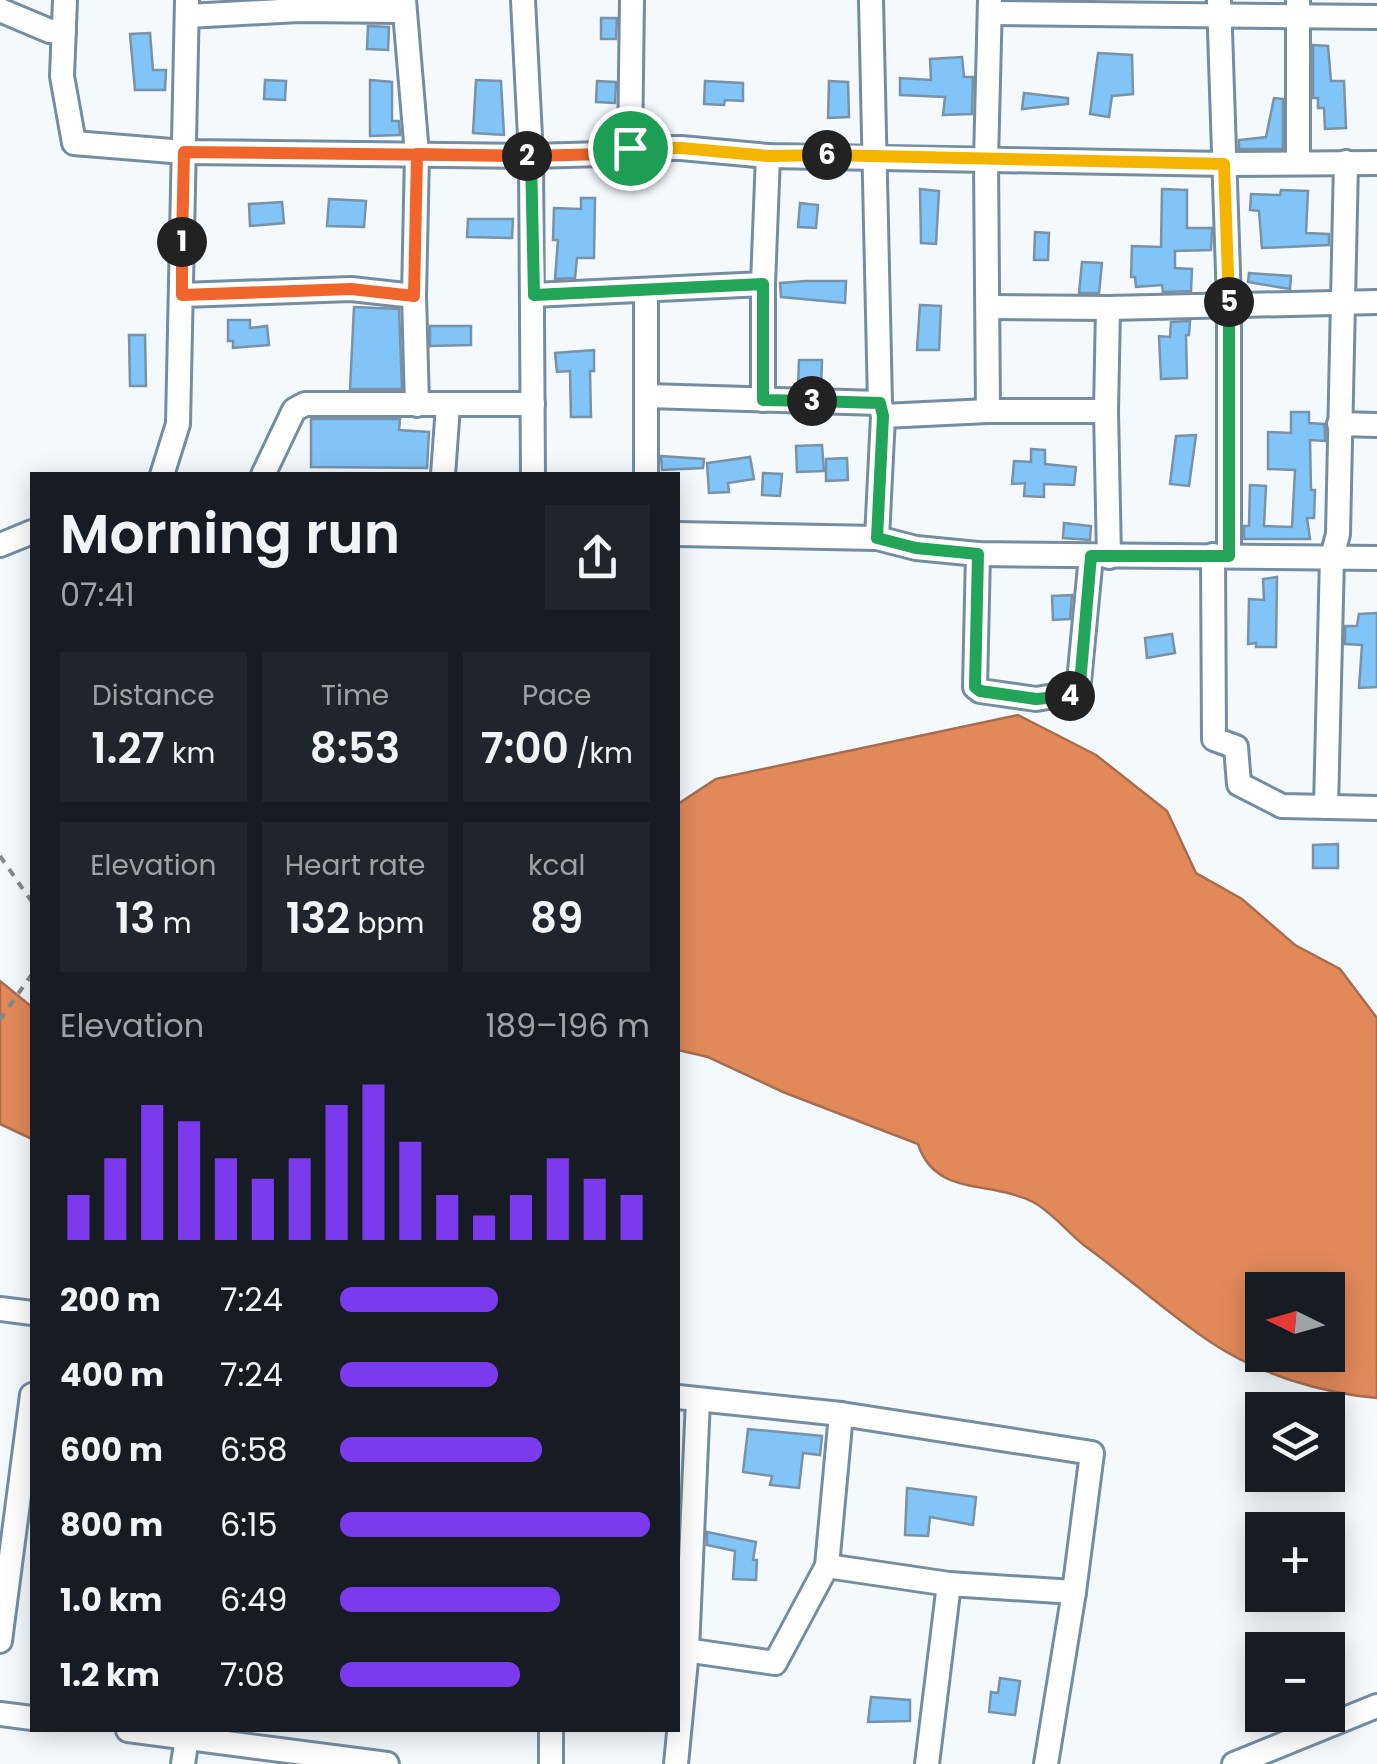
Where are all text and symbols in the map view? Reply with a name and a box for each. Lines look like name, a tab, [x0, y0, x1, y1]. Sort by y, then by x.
pin	[588, 106, 673, 191]
icon: arrive	[603, 121, 658, 176]
pin: 6	[802, 130, 852, 180]
pin: 2	[502, 131, 552, 181]
text: 6	[818, 135, 836, 174]
text: 2	[519, 136, 535, 175]
pin: 1	[157, 217, 207, 267]
text: 1	[177, 222, 187, 261]
pin: 5	[1204, 277, 1254, 327]
text: 5	[1220, 282, 1238, 321]
pin: 3	[787, 376, 837, 426]
text: 3	[804, 381, 820, 420]
text: Morning run	[60, 495, 400, 572]
button: share	[545, 505, 650, 610]
text: 07:41	[60, 572, 135, 617]
pin: 4	[1045, 671, 1095, 721]
text: Distance	[92, 676, 215, 715]
text: Time	[321, 676, 389, 715]
text: Pace	[522, 676, 591, 715]
text: 4	[1061, 676, 1079, 715]
text: 1.27	[91, 719, 165, 778]
text: 8:53	[310, 719, 400, 778]
text: 7:00	[480, 719, 569, 778]
text: km	[165, 734, 215, 773]
text: /km	[569, 734, 633, 773]
text: Elevation	[90, 846, 216, 885]
text: Heart rate	[285, 846, 425, 885]
text: kcal	[528, 846, 585, 885]
text: 13	[115, 889, 155, 948]
text: 132	[286, 889, 350, 948]
text: 89	[530, 889, 583, 948]
text: m	[155, 904, 192, 943]
text: bpm	[350, 904, 424, 943]
text: Elevation	[60, 1003, 204, 1048]
text: 189–196 m	[486, 1003, 650, 1048]
north arrow	[1245, 1272, 1345, 1372]
map controls	[1245, 1272, 1345, 1732]
text: 200 m	[60, 1277, 161, 1322]
text: 7:24	[220, 1277, 283, 1322]
text: 400 m	[60, 1352, 164, 1397]
text: 7:24	[220, 1352, 283, 1397]
button: layers	[1245, 1392, 1345, 1492]
text: 600 m	[60, 1427, 163, 1472]
text: 6:58	[220, 1427, 287, 1472]
text: 800 m	[60, 1502, 163, 1547]
text: 6:15	[220, 1502, 277, 1547]
button: +	[1245, 1512, 1345, 1612]
text: 1.0 km	[60, 1577, 162, 1622]
text: 6:49	[220, 1577, 287, 1622]
button: −	[1245, 1632, 1345, 1732]
text: 1.2 km	[60, 1652, 160, 1697]
text: 7:08	[220, 1652, 285, 1697]

